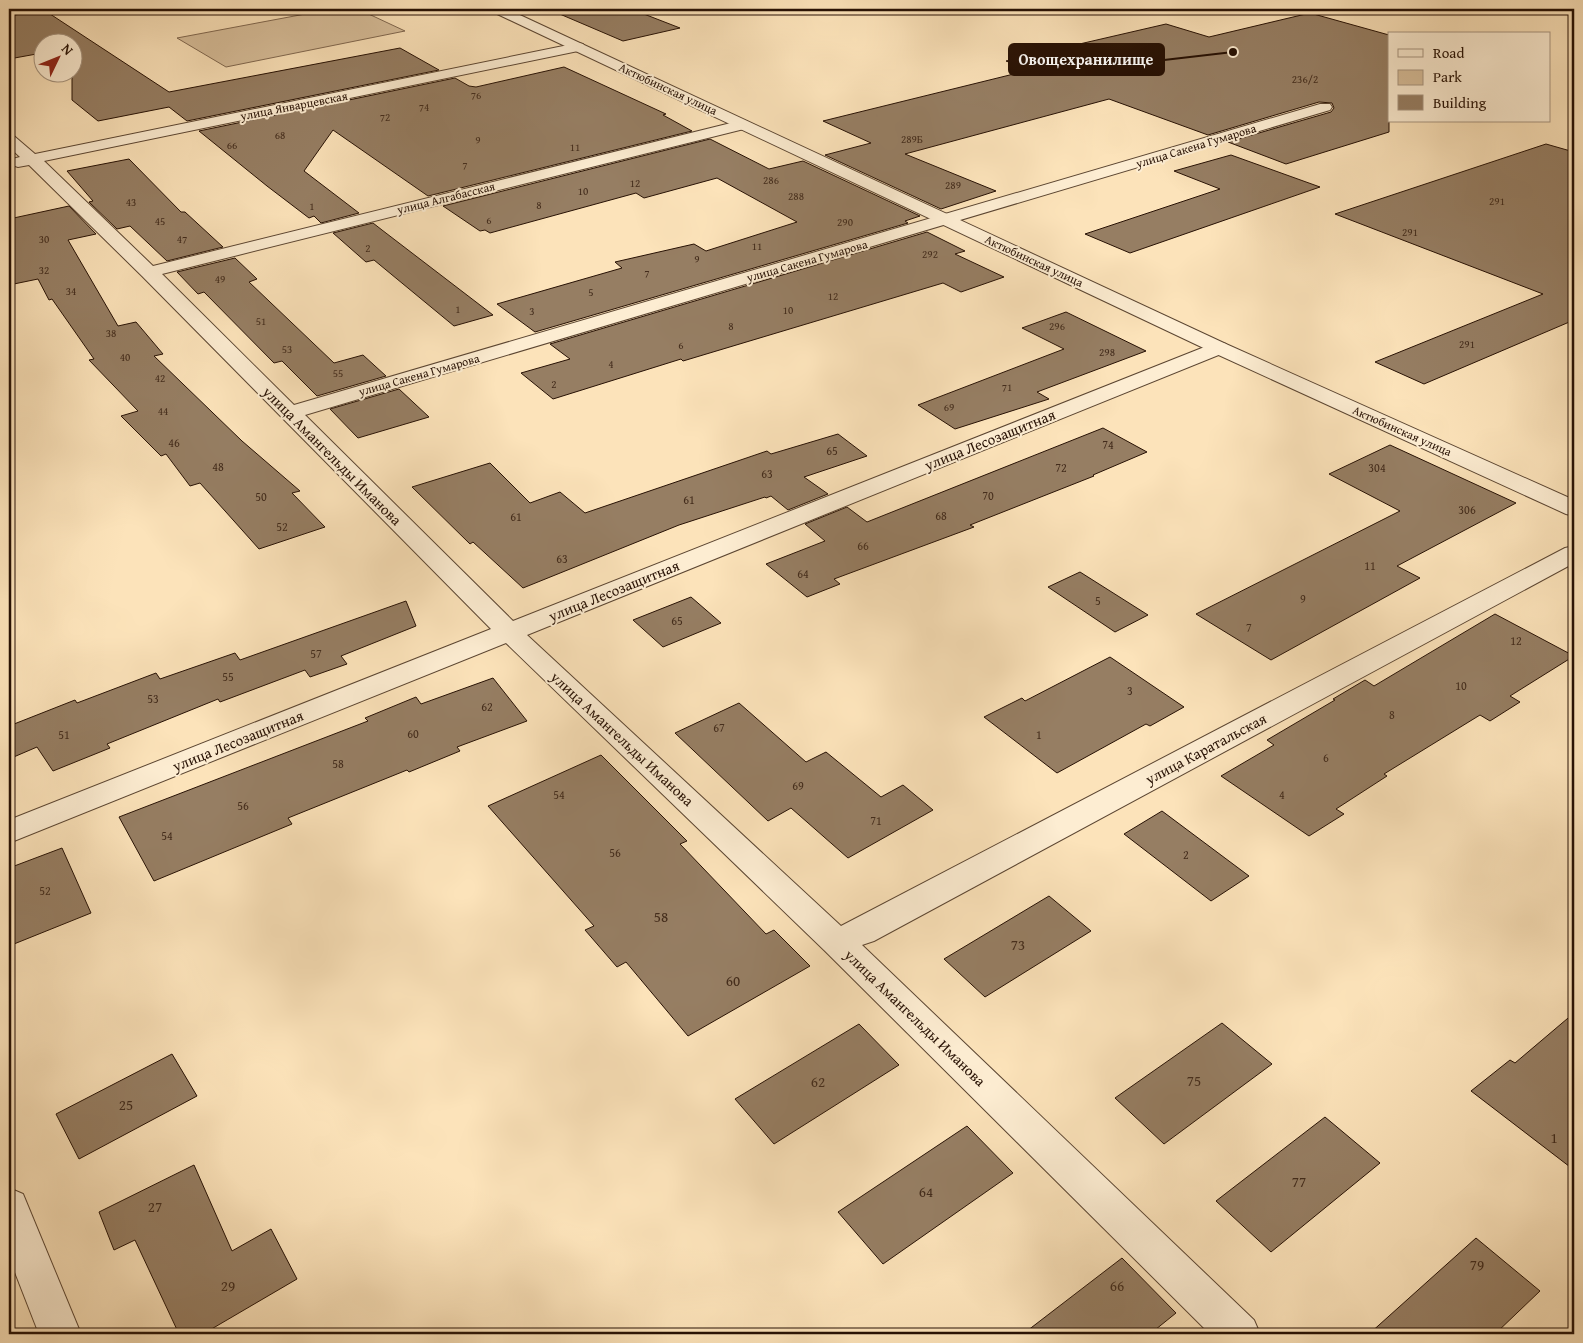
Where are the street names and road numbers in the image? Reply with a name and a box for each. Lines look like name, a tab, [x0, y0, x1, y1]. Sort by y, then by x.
street label: Актюбинская улица	[616, 58, 720, 119]
street label: улица Январцевская	[238, 87, 349, 124]
street label: улица Сакена Гумарова	[1133, 119, 1258, 172]
street label: улица Алгабасская	[394, 177, 497, 218]
street label: Актюбинская улица	[982, 230, 1086, 291]
street label: улица Сакена Гумарова	[744, 235, 869, 286]
street label: улица Сакена Гумарова	[356, 349, 481, 400]
street label: улица Амангельды Иманова	[257, 381, 407, 530]
street label: Актюбинская улица	[1350, 401, 1455, 460]
street label: улица Лесозащитная	[920, 404, 1059, 476]
street label: улица Лесозащитная	[544, 555, 683, 627]
street label: улица Амангельды Иманова	[545, 666, 699, 811]
street label: улица Лесозащитная	[168, 705, 307, 777]
street label: улица Каратальская	[1141, 708, 1270, 790]
street label: улица Амангельды Иманова	[839, 944, 991, 1091]

